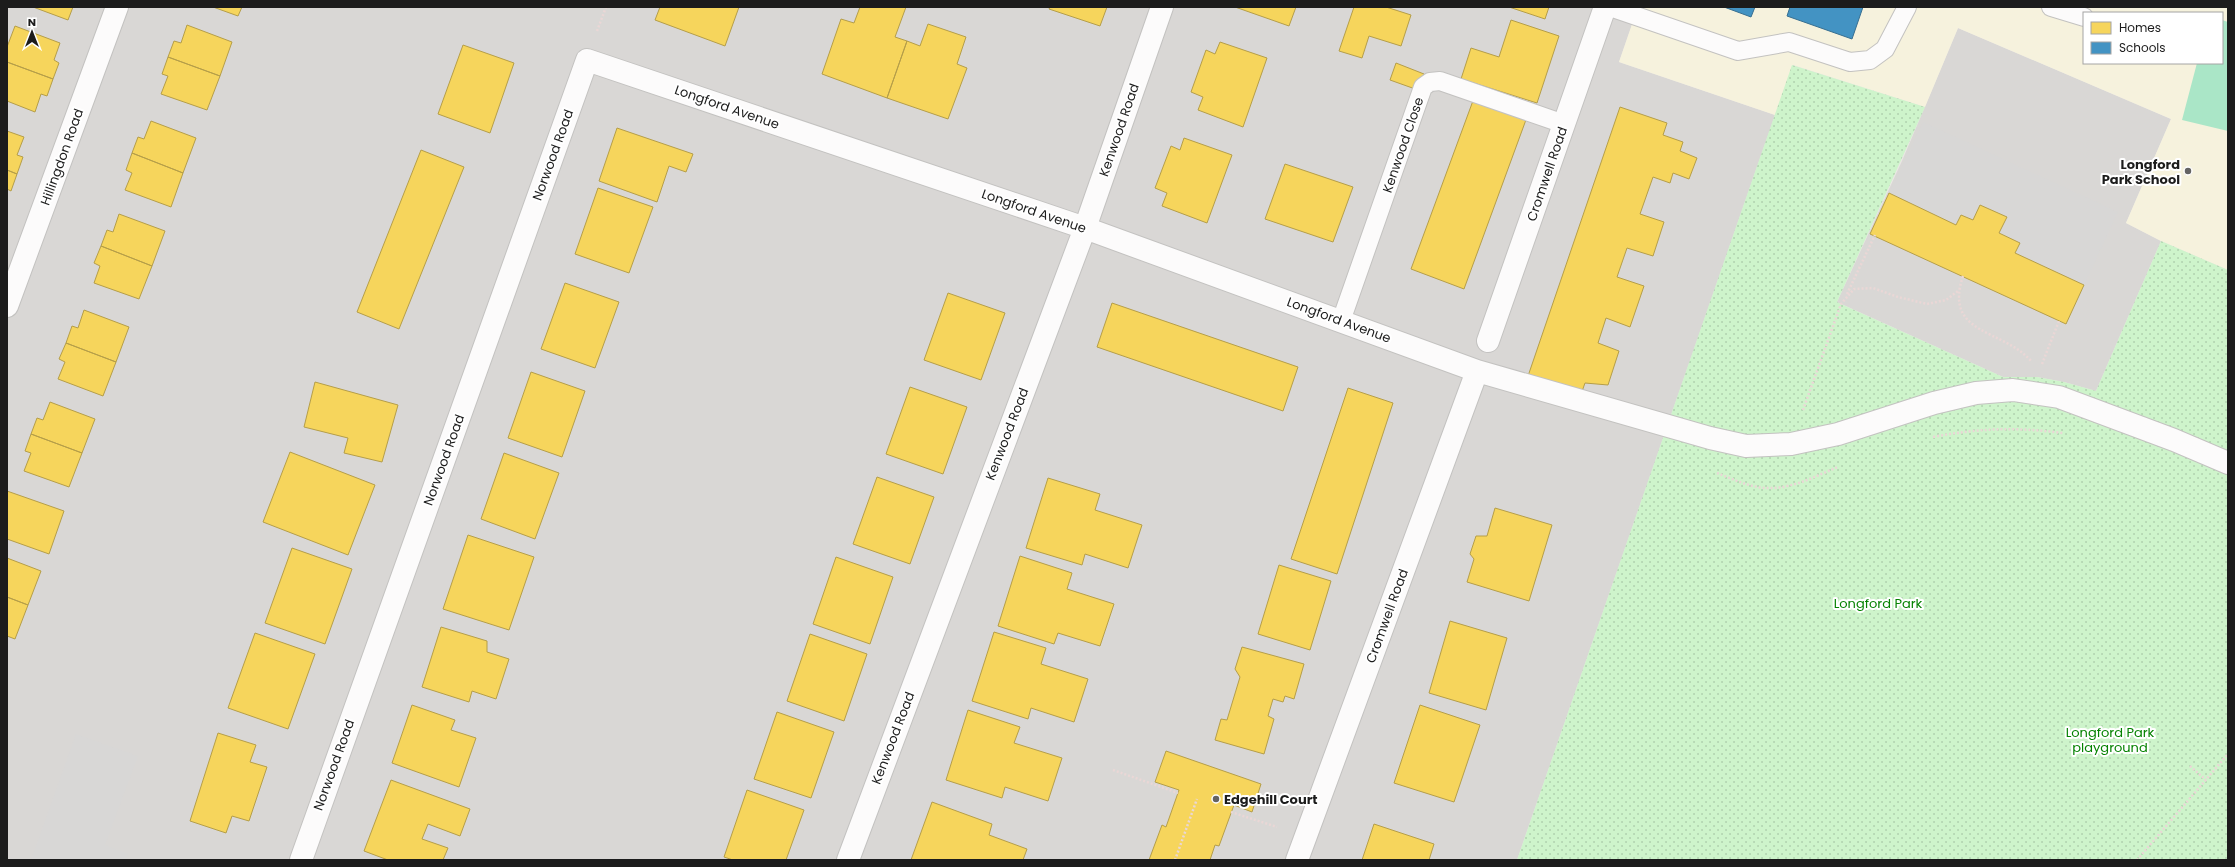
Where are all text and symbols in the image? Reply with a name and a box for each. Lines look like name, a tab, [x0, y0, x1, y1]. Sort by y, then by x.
north arrow	[12, 12, 52, 52]
legend	[2083, 12, 2223, 64]
text: N	[28, 14, 36, 30]
text: Homes	[2119, 19, 2161, 36]
text: Schools	[2119, 39, 2166, 56]
street label: Longford Avenue	[672, 80, 782, 134]
street label: Kenwood Road	[1094, 81, 1144, 179]
street label: Kenwood Close	[1378, 95, 1428, 195]
street label: Hillingdon Road	[36, 106, 88, 208]
street label: Norwood Road	[528, 107, 578, 203]
street label: Cromwell Road	[1522, 124, 1572, 224]
place label: Longford Park School	[2102, 155, 2180, 189]
marker: Longford Park School	[2183, 166, 2193, 176]
street label: Longford Avenue	[979, 184, 1089, 238]
street label: Longford Avenue	[1284, 292, 1394, 348]
street label: Kenwood Road	[981, 385, 1033, 483]
street label: Norwood Road	[419, 412, 469, 508]
street label: Cromwell Road	[1361, 566, 1413, 666]
park label: Longford Park	[1834, 594, 1923, 613]
street label: Kenwood Road	[867, 689, 919, 787]
street label: Norwood Road	[309, 717, 359, 813]
park label: Longford Park playground	[2066, 723, 2155, 757]
place label: Edgehill Court	[1224, 790, 1318, 809]
marker: Edgehill Court	[1211, 794, 1221, 804]

